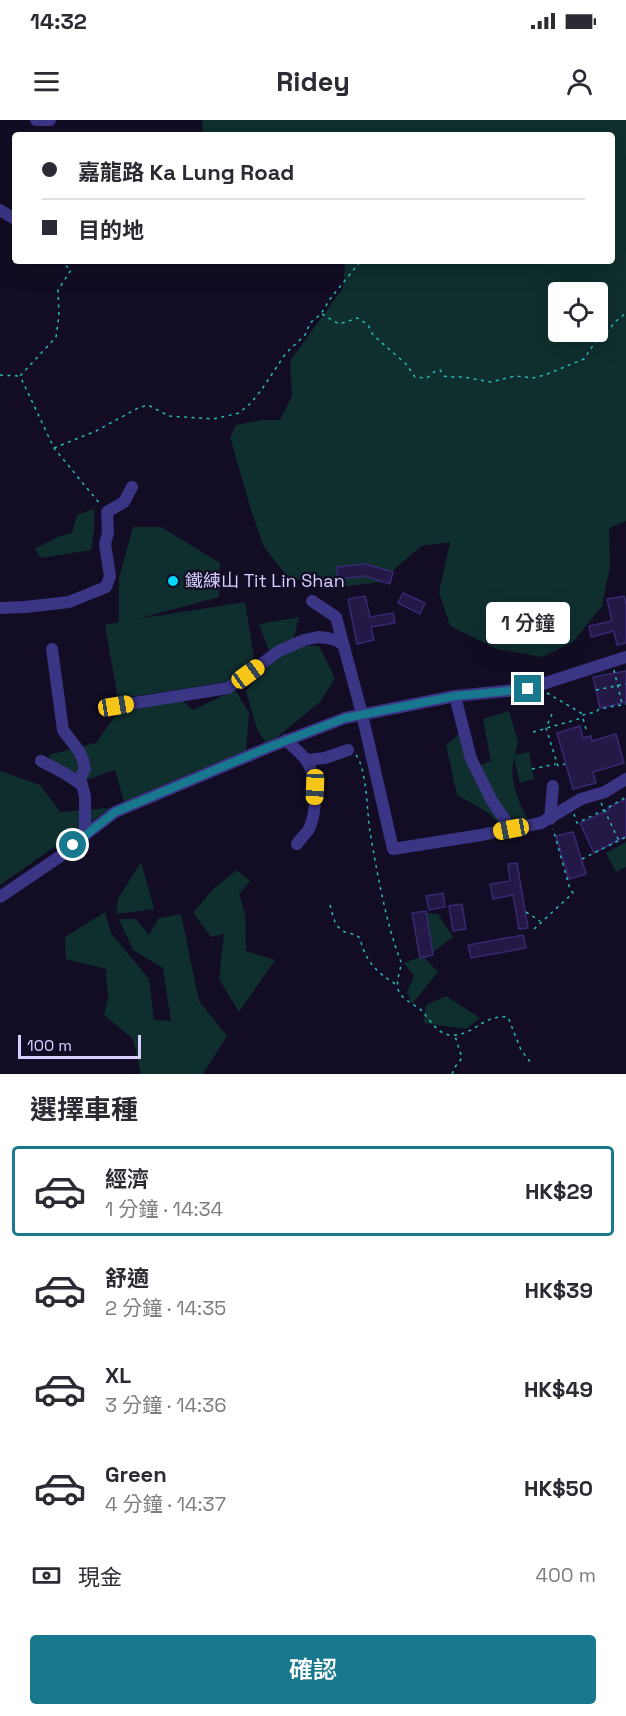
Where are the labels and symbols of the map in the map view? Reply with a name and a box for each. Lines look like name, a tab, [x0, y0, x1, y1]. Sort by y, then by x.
place label: 鐵練山 Tit Lin Shan	[185, 569, 345, 592]
marker: 鐵練山 Tit Lin Shan	[166, 574, 180, 588]
callout: 1 分鐘	[486, 602, 570, 644]
car	[228, 656, 268, 692]
route end	[514, 675, 541, 702]
car	[97, 694, 135, 718]
car	[305, 769, 325, 805]
car	[492, 817, 530, 841]
route start	[59, 831, 86, 858]
scale bar	[18, 1032, 141, 1060]

